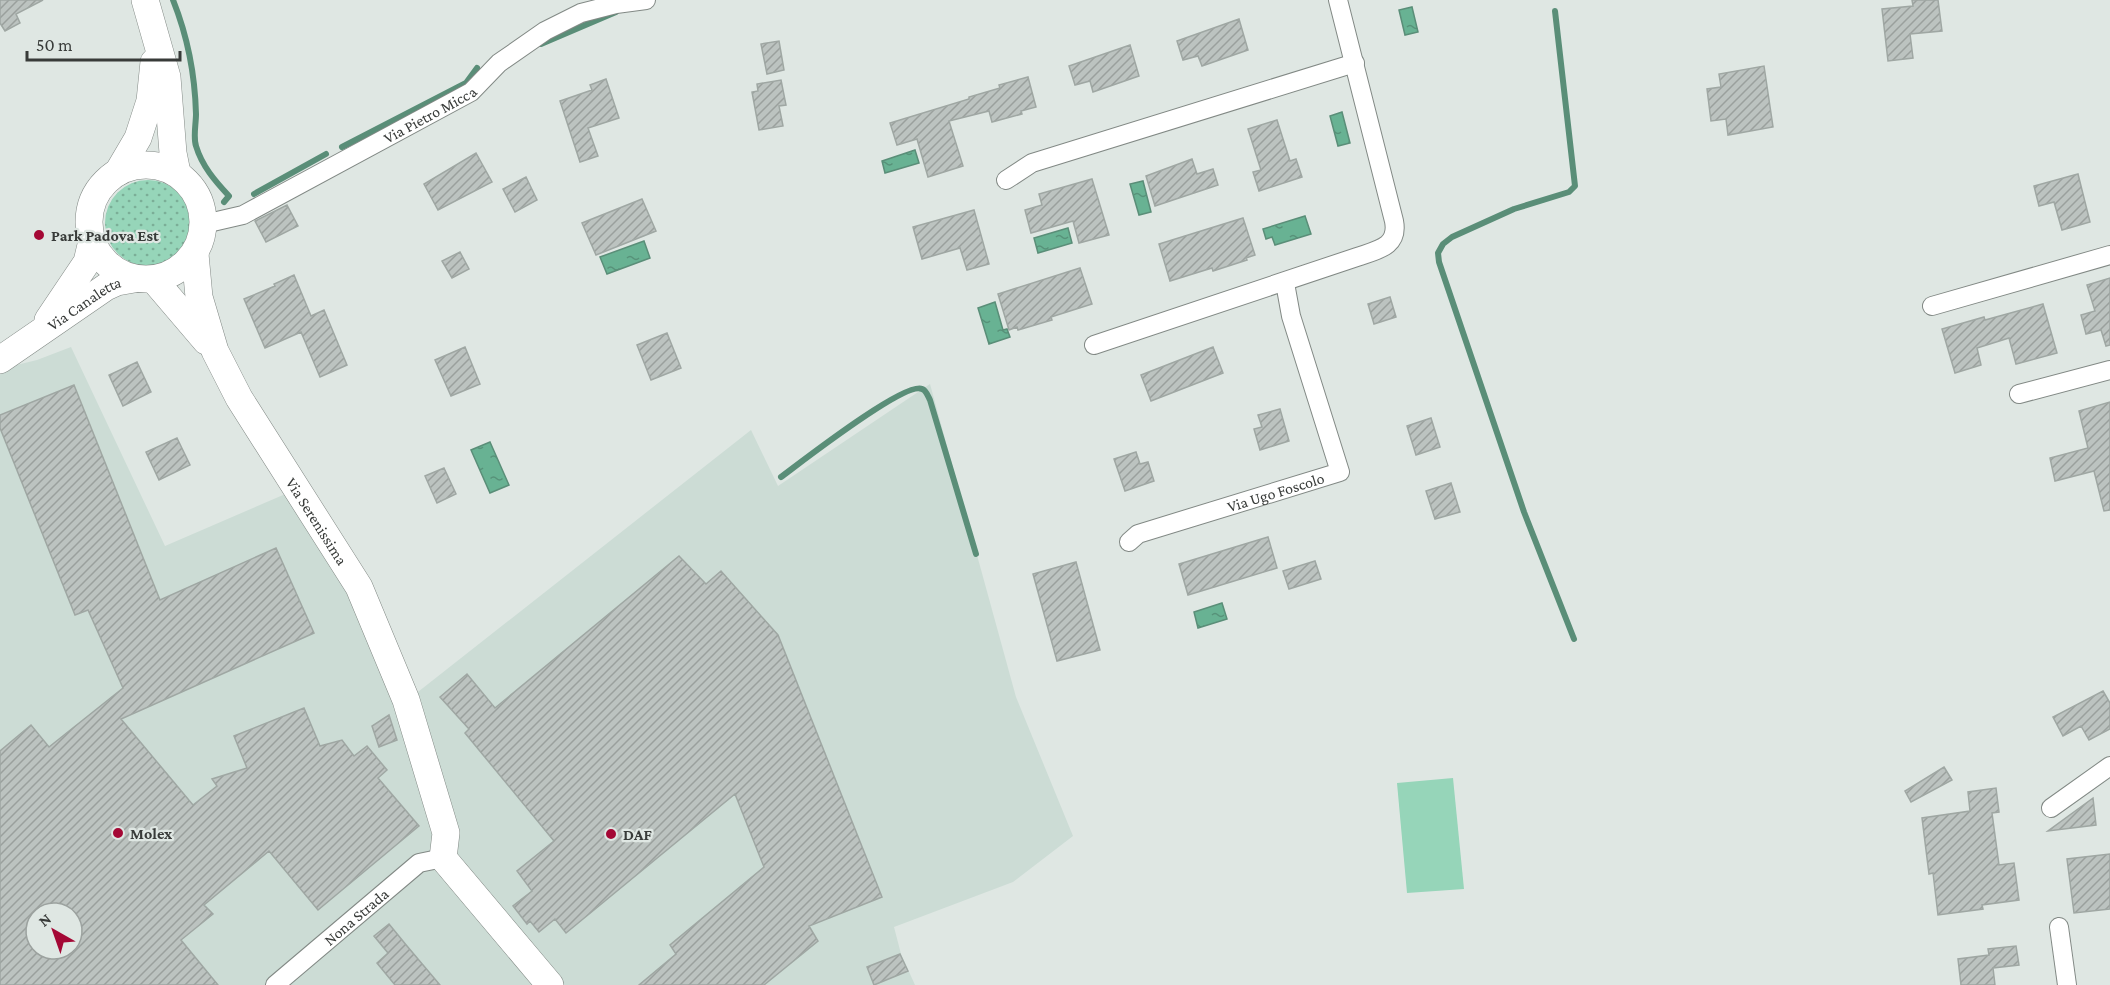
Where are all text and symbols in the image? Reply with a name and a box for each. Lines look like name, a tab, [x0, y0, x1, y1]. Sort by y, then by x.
scale bar	[27, 24, 180, 62]
text: 50 m	[36, 35, 73, 55]
street label: Via Pietro Micca	[380, 83, 480, 146]
place label: Park Padova Est	[51, 227, 159, 244]
marker: Park Padova Est	[32, 228, 46, 242]
street label: Via Canaletta	[44, 273, 123, 333]
street label: Via Ugo Foscolo	[1225, 469, 1326, 515]
street label: Via Serenissima	[283, 474, 351, 568]
place label: Molex	[130, 825, 173, 842]
marker: Molex	[111, 826, 125, 840]
place label: DAF	[623, 826, 652, 843]
marker: DAF	[604, 827, 618, 841]
street label: Nona Strada	[320, 884, 392, 948]
north arrow	[24, 901, 84, 961]
text: N	[35, 910, 54, 930]

